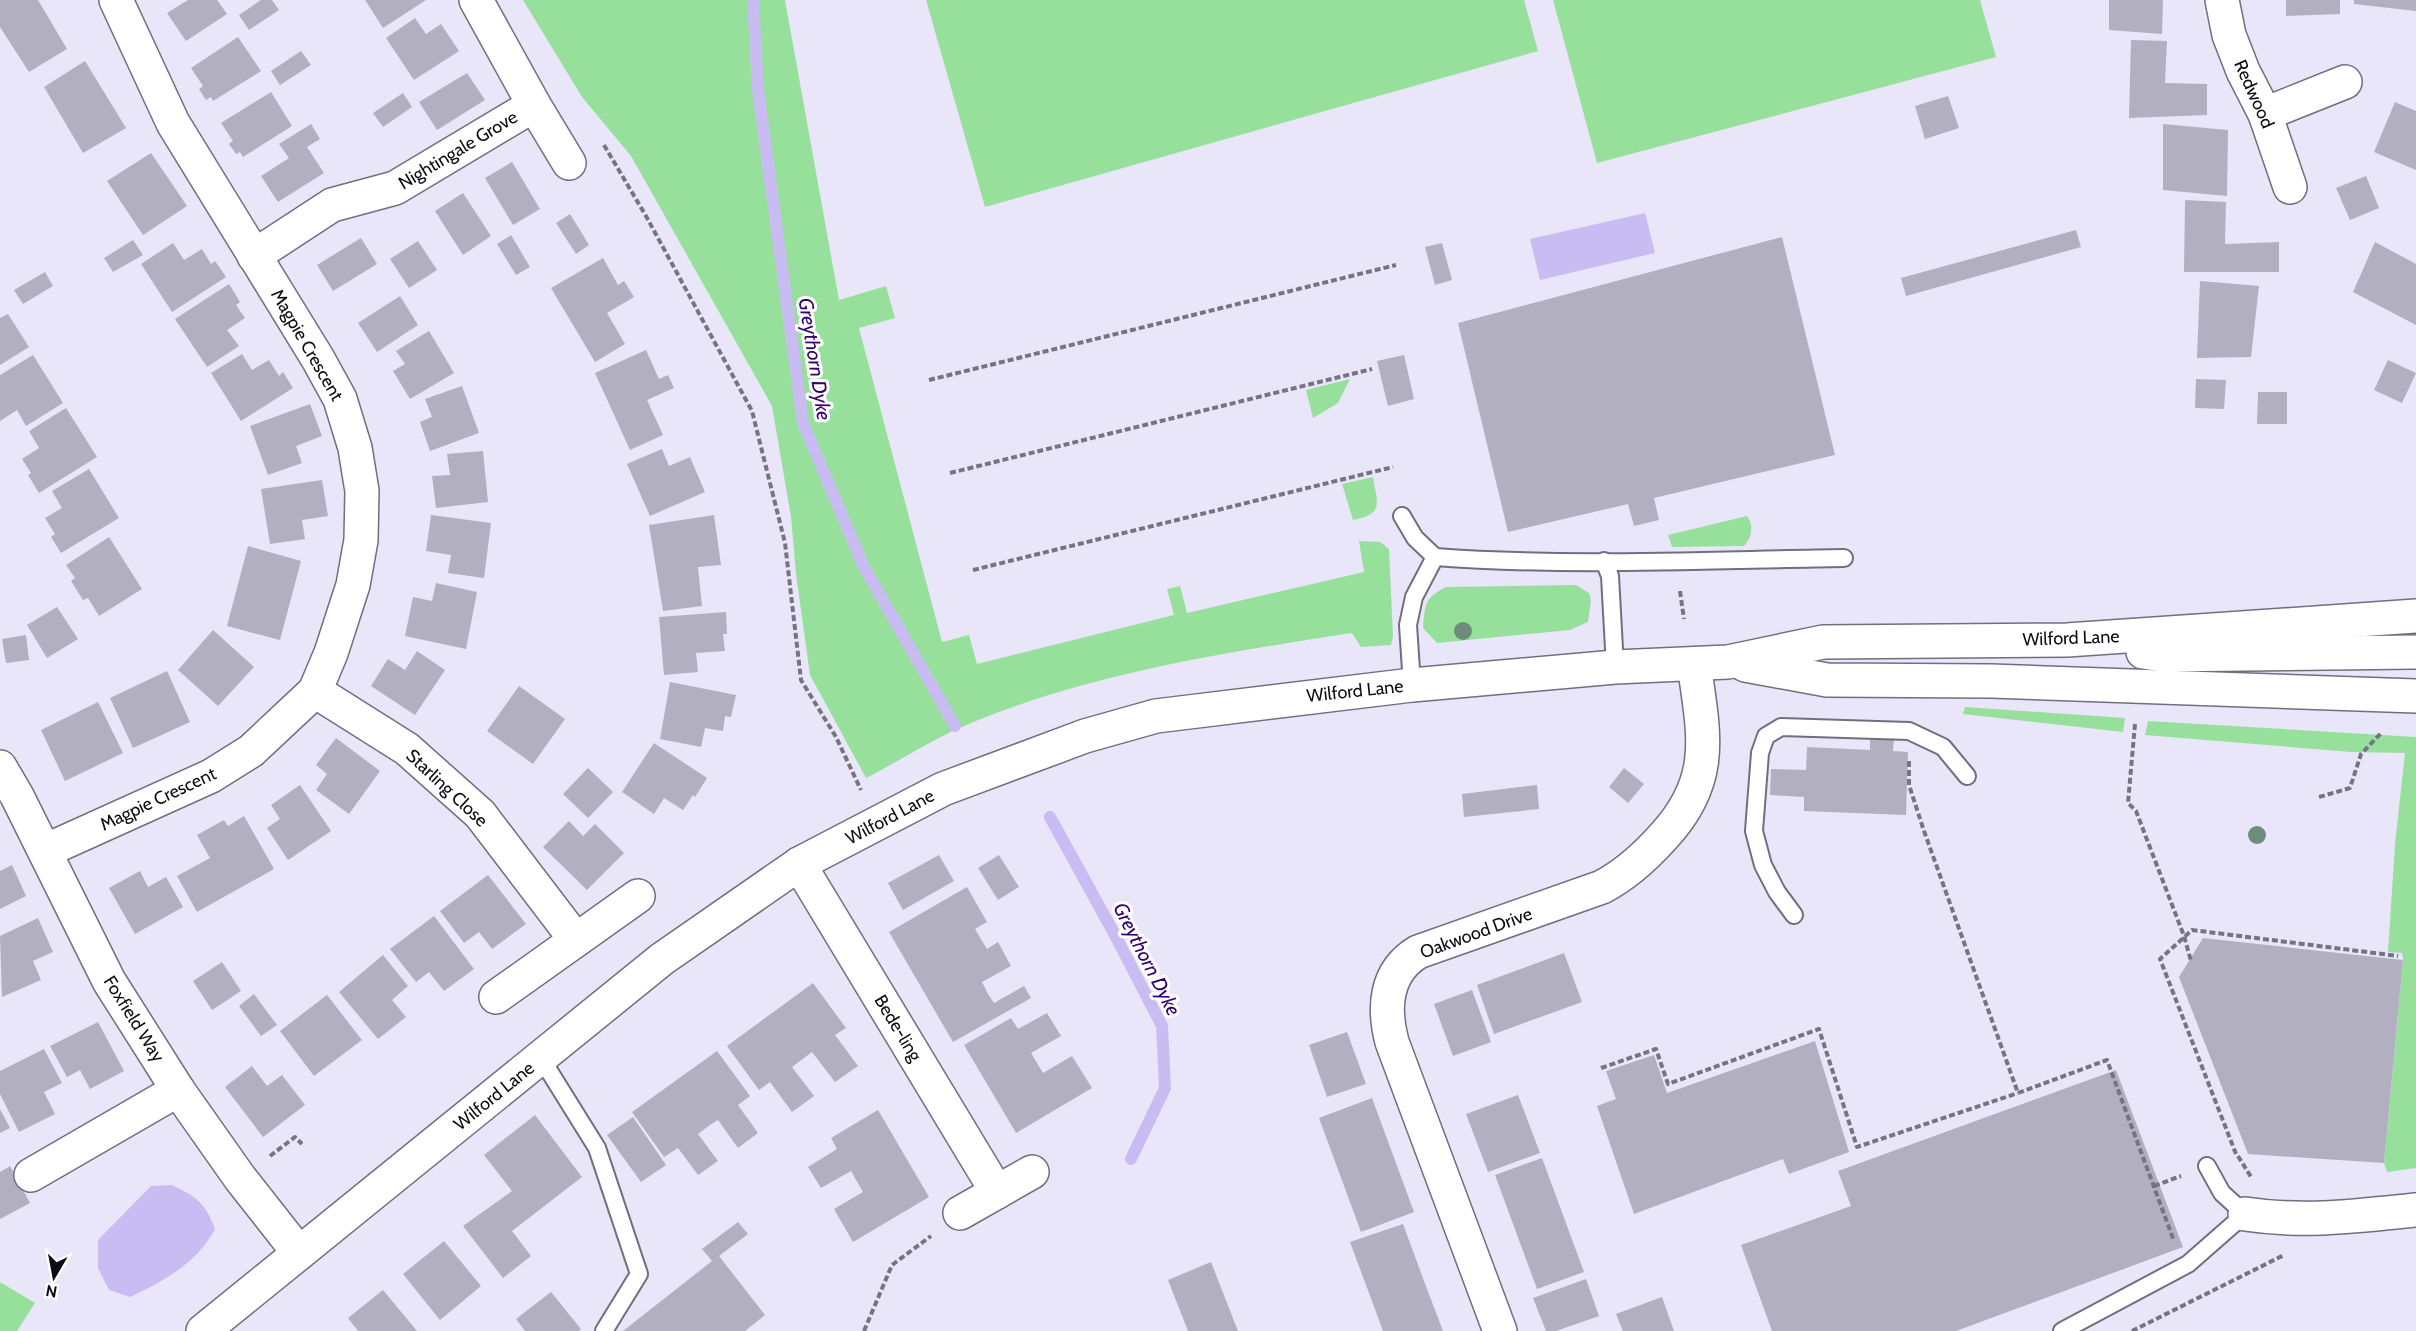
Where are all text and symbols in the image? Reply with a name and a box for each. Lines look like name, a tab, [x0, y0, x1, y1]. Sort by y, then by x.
street label: Redwood	[2229, 56, 2279, 132]
street label: Nightingale Grove	[394, 106, 522, 194]
street label: Magpie Crescent	[266, 285, 348, 405]
water label: Greythorn Dyke	[793, 296, 837, 422]
street label: Wilford Lane	[2022, 625, 2120, 651]
street label: Wilford Lane	[1306, 675, 1404, 707]
street label: Starling Close	[402, 745, 492, 831]
street label: Magpie Crescent	[96, 762, 220, 836]
street label: Wilford Lane	[842, 784, 938, 850]
water label: Greythorn Dyke	[1108, 898, 1186, 1020]
street label: Oakwood Drive	[1417, 903, 1535, 963]
street label: Foxfield Way	[99, 972, 169, 1066]
street label: Bede-ling	[870, 991, 927, 1066]
street label: Wilford Lane	[449, 1057, 539, 1135]
north arrow	[24, 1247, 84, 1307]
text: N	[44, 1281, 59, 1302]

